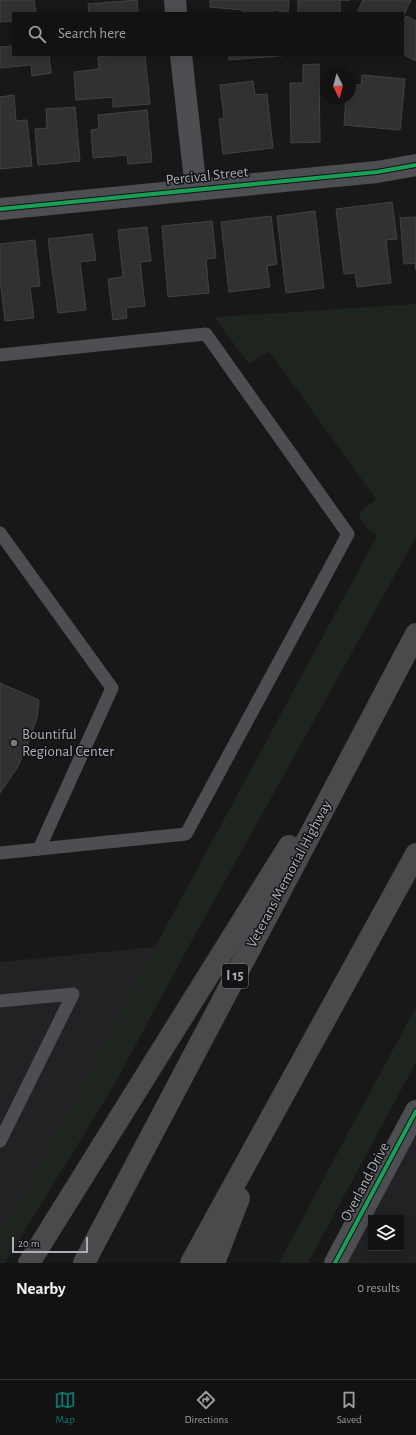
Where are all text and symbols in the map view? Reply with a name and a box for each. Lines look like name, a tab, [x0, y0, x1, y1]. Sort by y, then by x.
search box	[12, 12, 404, 56]
icon: search	[26, 23, 48, 45]
text: Search here	[58, 26, 126, 41]
north arrow	[320, 68, 356, 104]
street label: Percival Street	[165, 164, 249, 188]
place label: Bountiful Regional Center	[22, 727, 114, 759]
marker: Bountiful Regional Center	[9, 738, 19, 748]
street label: Veterans Memorial Highway	[244, 797, 334, 950]
road number: I 15	[222, 964, 248, 988]
street label: Overland Drive	[338, 1140, 392, 1224]
map controls	[368, 1215, 404, 1251]
button: layers	[368, 1215, 404, 1251]
scale bar	[12, 1235, 88, 1254]
text: 20 m	[18, 1238, 39, 1249]
text: Nearby	[16, 1280, 66, 1297]
text: 0 results	[357, 1282, 400, 1295]
tab: Map	[54, 1389, 76, 1426]
tab: Directions	[184, 1389, 228, 1426]
tab: Saved	[337, 1389, 362, 1426]

